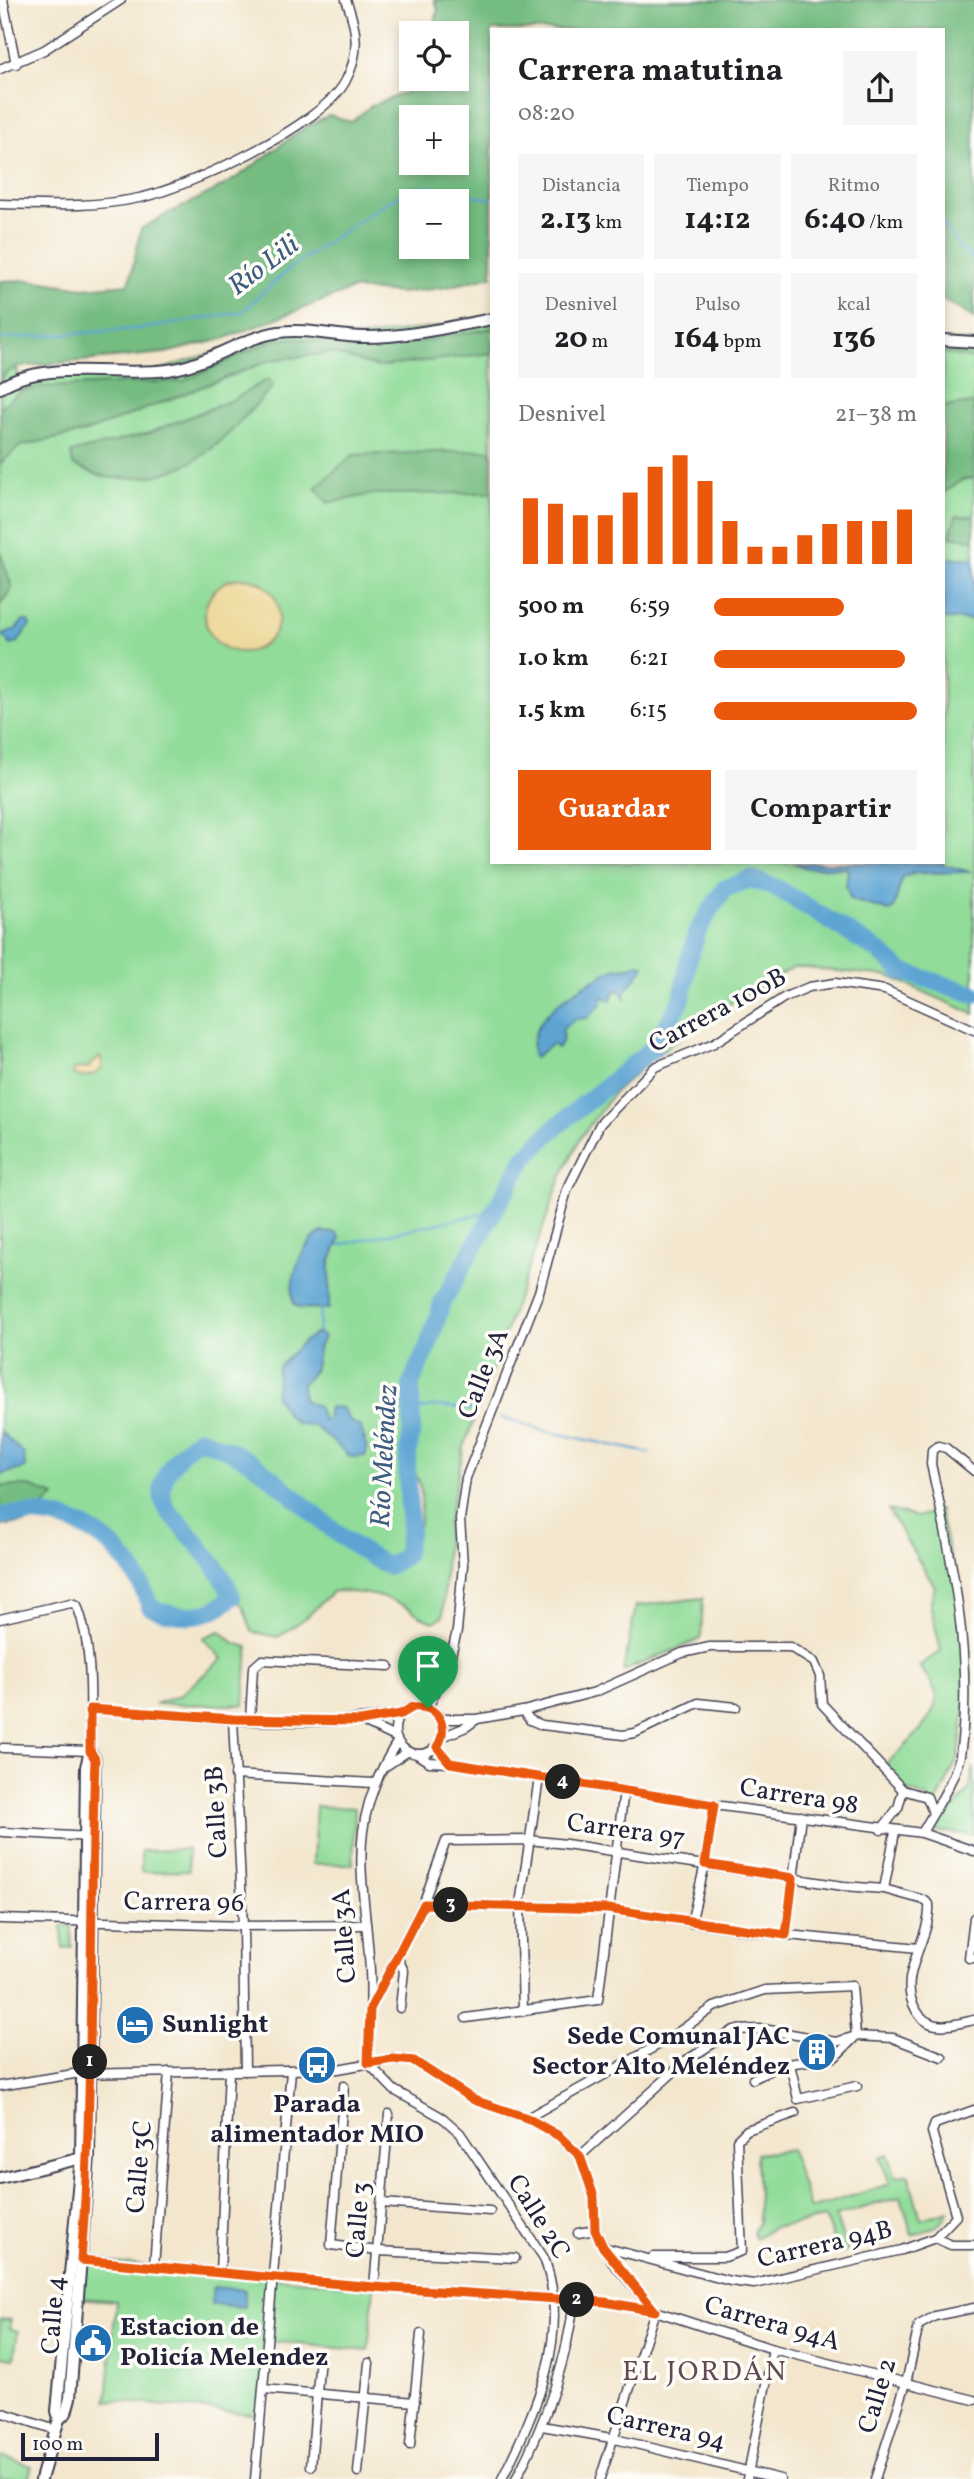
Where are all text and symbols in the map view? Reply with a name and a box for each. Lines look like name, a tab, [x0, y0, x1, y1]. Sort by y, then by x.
map controls	[399, 21, 469, 259]
button: locate	[399, 21, 469, 91]
text: Carrera matutina	[518, 50, 783, 94]
button: share	[843, 51, 917, 125]
text: 08:20	[518, 98, 575, 130]
button: +	[399, 105, 469, 175]
text: Distancia	[542, 173, 621, 199]
text: Tiempo	[686, 173, 749, 199]
text: Ritmo	[828, 173, 880, 199]
button: −	[399, 189, 469, 259]
text: 2.13	[540, 199, 591, 241]
text: 14:12	[684, 199, 751, 241]
text: 6:40	[804, 199, 865, 241]
text: km	[591, 210, 622, 236]
text: /km	[865, 210, 903, 236]
water label: Río Lili	[220, 226, 308, 306]
text: Desnivel	[545, 292, 617, 318]
text: Pulso	[695, 292, 740, 318]
text: kcal	[837, 292, 871, 318]
text: 20	[554, 318, 588, 360]
text: 164	[673, 318, 720, 360]
text: 136	[832, 318, 876, 360]
text: m	[588, 329, 608, 355]
text: bpm	[720, 329, 762, 355]
text: Desnivel	[518, 399, 606, 431]
text: 21–38 m	[835, 399, 917, 431]
text: 500 m	[518, 591, 584, 623]
text: 6:59	[630, 591, 670, 623]
text: 1.0 km	[518, 643, 589, 675]
text: 6:21	[630, 643, 668, 675]
text: 1.5 km	[518, 695, 585, 727]
text: 6:15	[630, 695, 667, 727]
button: Guardar	[518, 770, 711, 850]
button: Compartir	[725, 770, 917, 850]
street label: Carrera 100B	[643, 960, 793, 1062]
street label: Calle 3A	[450, 1323, 518, 1425]
water label: Río Meléndez	[362, 1383, 408, 1529]
pin	[398, 1636, 458, 1708]
icon: arrive	[409, 1647, 447, 1685]
pin: 4	[546, 1764, 580, 1800]
street label: Calle 3B	[197, 1765, 237, 1859]
text: 4	[557, 1768, 568, 1794]
street label: Carrera 98	[737, 1770, 861, 1824]
street label: Carrera 97	[564, 1805, 688, 1857]
street label: Carrera 96	[123, 1884, 245, 1922]
street label: Calle 3A	[324, 1888, 366, 1984]
pin: 3	[434, 1888, 468, 1923]
text: 3	[446, 1891, 455, 1917]
hotel icon: Sunlight	[114, 2004, 156, 2046]
place label: Sunlight	[162, 2007, 269, 2043]
place label: Sede Comunal JAC Sector Alto Meléndez	[532, 2019, 790, 2085]
building icon: Sede Comunal JAC Sector Alto Meléndez	[796, 2031, 838, 2073]
pin: 1	[72, 2044, 108, 2080]
bus stop icon: Parada alimentador MIO	[296, 2044, 338, 2086]
text: 1	[86, 2048, 93, 2074]
place label: Parada alimentador MIO	[210, 2087, 424, 2153]
street label: Calle 3C	[118, 2119, 162, 2215]
street label: Calle 2C	[498, 2168, 578, 2266]
street label: Calle 3	[338, 2180, 380, 2260]
street label: Carrera 94B	[754, 2212, 896, 2278]
street label: Calle 4	[33, 2275, 75, 2355]
pin: 2	[560, 2282, 594, 2318]
text: 2	[572, 2286, 581, 2312]
street label: Carrera 94A	[700, 2287, 844, 2361]
place label: Estacion de Policía Melendez	[120, 2310, 328, 2376]
public building icon: Estacion de Policía Melendez	[72, 2322, 114, 2364]
district label: EL JORDÁN	[622, 2353, 788, 2392]
street label: Calle 2	[850, 2354, 906, 2438]
street label: Carrera 94	[603, 2398, 729, 2460]
scale bar	[21, 2430, 159, 2462]
text: 100 m	[32, 2432, 83, 2458]

